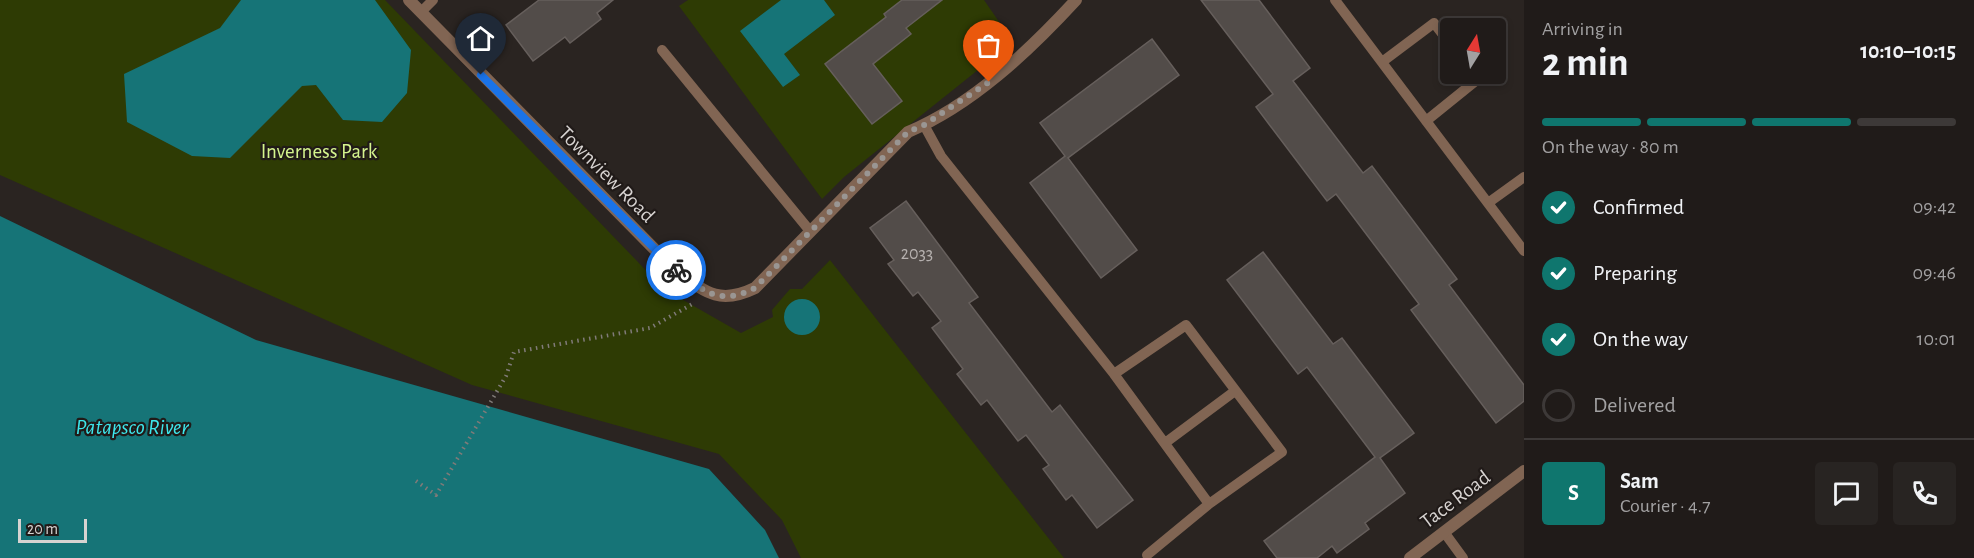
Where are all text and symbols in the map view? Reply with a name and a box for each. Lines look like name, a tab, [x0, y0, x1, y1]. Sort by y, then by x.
pin	[455, 13, 506, 75]
north arrow	[1440, 18, 1506, 84]
map controls	[1440, 18, 1506, 84]
text: Arriving in	[1542, 19, 1623, 39]
pin	[963, 20, 1014, 82]
icon: home	[464, 22, 497, 55]
icon: bag	[972, 29, 1005, 62]
text: 10:10–10:15	[1860, 40, 1956, 62]
text: 2 min	[1542, 44, 1629, 83]
street label: Townview Road	[554, 122, 659, 227]
text: On the way · 80 m	[1542, 137, 1679, 157]
park label: Inverness Park	[261, 141, 378, 162]
icon: check	[1542, 191, 1575, 224]
text: Confirmed	[1593, 196, 1684, 218]
text: 09:42	[1913, 197, 1956, 217]
courier	[646, 240, 706, 300]
house number: 2033	[901, 245, 933, 263]
icon: bike	[660, 254, 693, 287]
icon: check	[1542, 257, 1575, 290]
text: Preparing	[1593, 262, 1677, 284]
text: 09:46	[1912, 263, 1956, 283]
icon: check	[1542, 323, 1575, 356]
text: On the way	[1593, 328, 1688, 350]
text: 10:01	[1917, 329, 1956, 349]
text: Delivered	[1593, 394, 1676, 416]
water label: Patapsco River	[75, 416, 189, 439]
button: chat	[1815, 462, 1878, 525]
button: phone	[1893, 462, 1956, 525]
street label: Tace Road	[1416, 466, 1494, 532]
text: Sam	[1620, 470, 1659, 492]
text: S	[1568, 482, 1579, 504]
text: Courier · 4.7	[1620, 496, 1711, 516]
scale bar	[18, 516, 87, 544]
text: 20 m	[27, 521, 58, 537]

